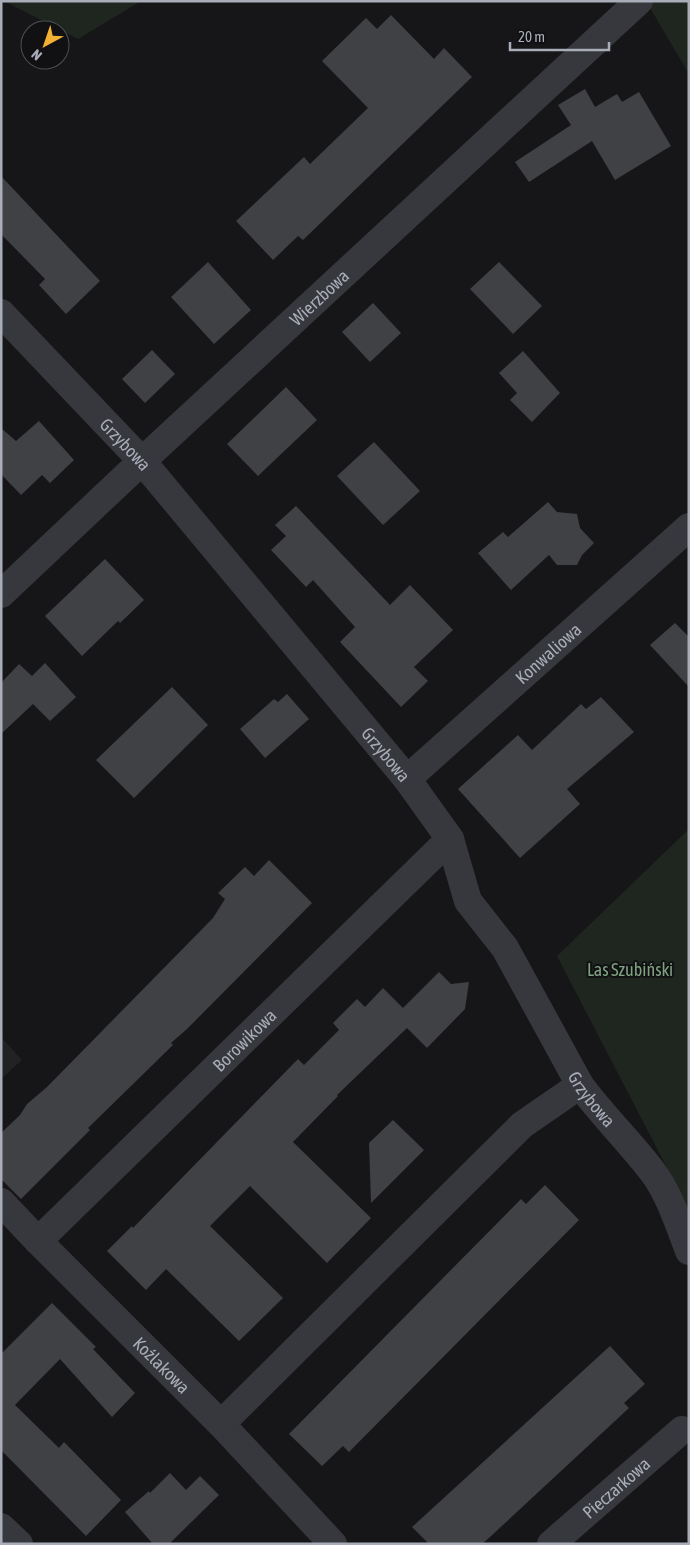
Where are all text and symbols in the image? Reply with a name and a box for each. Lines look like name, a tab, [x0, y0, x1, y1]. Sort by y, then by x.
north arrow	[20, 20, 70, 70]
scale bar	[510, 20, 609, 52]
text: 20 m	[518, 28, 545, 45]
text: N	[28, 46, 45, 64]
street label: Wierzbowa	[285, 265, 353, 330]
street label: Grzybowa	[96, 413, 156, 475]
street label: Konwaliowa	[511, 618, 585, 688]
street label: Grzybowa	[358, 723, 415, 786]
park label: Las Szubiński	[587, 959, 673, 980]
street label: Borowikowa	[208, 1004, 280, 1075]
street label: Grzybowa	[564, 1068, 620, 1131]
street label: Koźlakowa	[129, 1332, 195, 1398]
street label: Pieczarkowa	[578, 1453, 654, 1522]

